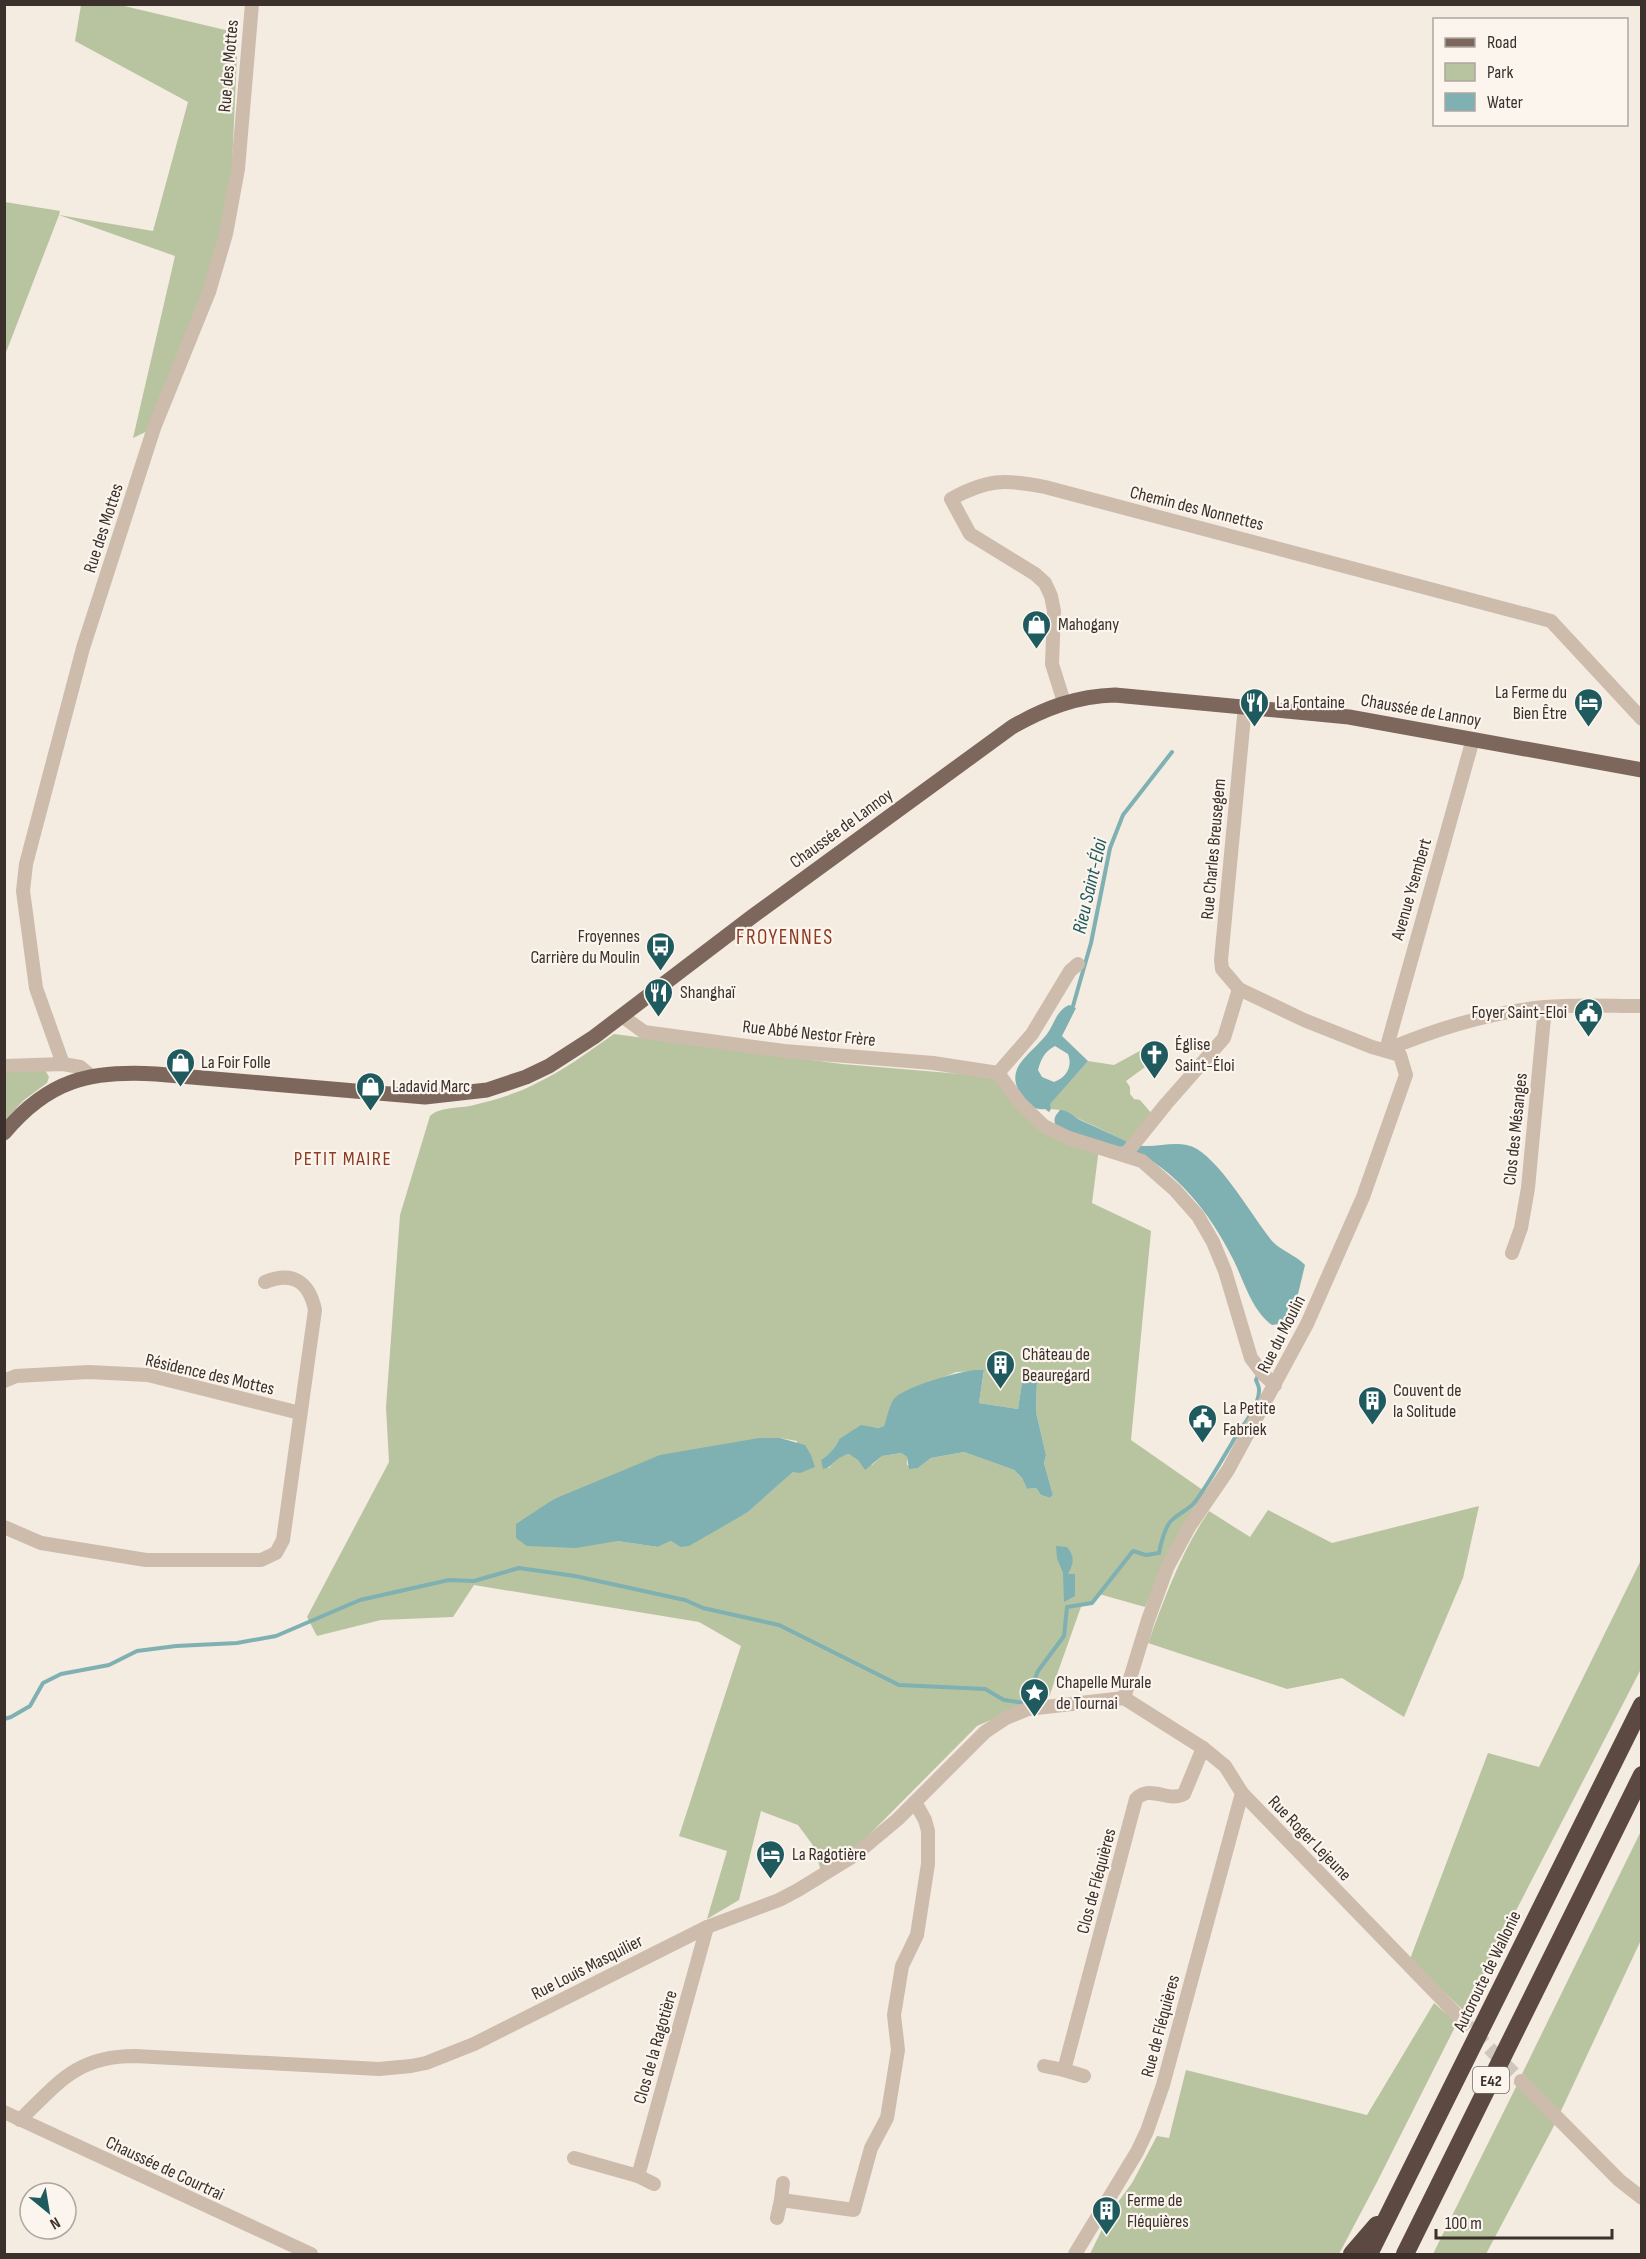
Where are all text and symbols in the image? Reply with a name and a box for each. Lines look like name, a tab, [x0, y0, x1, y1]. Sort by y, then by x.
legend	[1433, 18, 1628, 126]
street label: Rue des Mottes	[214, 19, 243, 113]
text: Road	[1487, 32, 1517, 53]
text: Park	[1487, 62, 1513, 83]
text: Water	[1487, 92, 1523, 113]
street label: Rue des Mottes	[79, 481, 128, 575]
street label: Chemin des Nonnettes	[1128, 482, 1266, 535]
shop icon: Mahogany	[1021, 608, 1053, 650]
place label: Mahogany	[1058, 614, 1119, 635]
place label: La Ferme du Bien Être	[1495, 682, 1567, 724]
restaurant icon: La Fontaine	[1239, 686, 1271, 728]
hotel icon: La Ferme du Bien Être	[1572, 686, 1604, 728]
street label: Chaussée de Lannoy	[1359, 690, 1483, 731]
place label: La Fontaine	[1276, 692, 1345, 713]
street label: Rue Charles Breusegem	[1197, 778, 1230, 921]
street label: Chaussée de Lannoy	[786, 784, 897, 873]
water label: Rieu Saint-Éloi	[1067, 835, 1113, 936]
street label: Avenue Ysembert	[1387, 835, 1436, 943]
district label: FROYENNES	[736, 925, 834, 950]
place label: Froyennes Carrière du Moulin	[530, 926, 640, 968]
bus stop icon: Froyennes Carrière du Moulin	[645, 930, 677, 972]
restaurant icon: Shanghaï	[643, 976, 675, 1018]
place label: Shanghaï	[680, 982, 736, 1003]
public building icon: Foyer Saint-Eloi	[1572, 996, 1604, 1038]
place label: Foyer Saint-Eloi	[1472, 1002, 1567, 1023]
street label: Rue Abbé Nestor Frère	[741, 1016, 877, 1051]
place label: Église Saint-Éloi	[1175, 1034, 1235, 1076]
church icon: Église Saint-Éloi	[1138, 1038, 1170, 1080]
shop icon: La Foir Folle	[164, 1046, 196, 1088]
place label: La Foir Folle	[201, 1052, 271, 1073]
shop icon: Ladavid Marc	[355, 1070, 387, 1112]
street label: Clos des Mésanges	[1499, 1072, 1532, 1186]
place label: Ladavid Marc	[392, 1076, 470, 1097]
district label: PETIT MAIRE	[294, 1147, 392, 1171]
street label: Rue du Moulin	[1253, 1292, 1310, 1377]
place label: Château de Beauregard	[1022, 1344, 1090, 1386]
building icon: Château de Beauregard	[985, 1348, 1017, 1390]
street label: Résidence des Mottes	[143, 1349, 276, 1400]
place label: Couvent de la Solitude	[1393, 1380, 1462, 1422]
building icon: Couvent de la Solitude	[1356, 1384, 1388, 1426]
place label: La Petite Fabriek	[1223, 1398, 1276, 1440]
public building icon: La Petite Fabriek	[1186, 1402, 1218, 1444]
place label: Chapelle Murale de Tournai	[1056, 1672, 1151, 1714]
place icon: Chapelle Murale de Tournai	[1019, 1676, 1051, 1718]
street label: Rue Roger Lejeune	[1264, 1791, 1356, 1885]
street label: Clos de Fléquières	[1072, 1826, 1121, 1936]
hotel icon: La Ragotière	[755, 1838, 787, 1880]
place label: La Ragotière	[792, 1844, 866, 1865]
street label: Autoroute de Wallonie	[1449, 1907, 1526, 2036]
street label: Rue Louis Masquilier	[528, 1930, 646, 2004]
street label: Rue de Fléquières	[1137, 1973, 1184, 2080]
street label: Clos de la Ragotière	[629, 1988, 682, 2106]
road number: E42	[1473, 2067, 1509, 2093]
street label: Chaussée de Courtrai	[102, 2132, 227, 2205]
north arrow	[18, 2181, 78, 2241]
place label: Ferme de Fléquières	[1127, 2190, 1189, 2232]
building icon: Ferme de Fléquières	[1090, 2194, 1122, 2236]
scale bar	[1436, 2202, 1612, 2240]
text: N	[46, 2212, 63, 2233]
text: 100 m	[1445, 2213, 1482, 2234]

